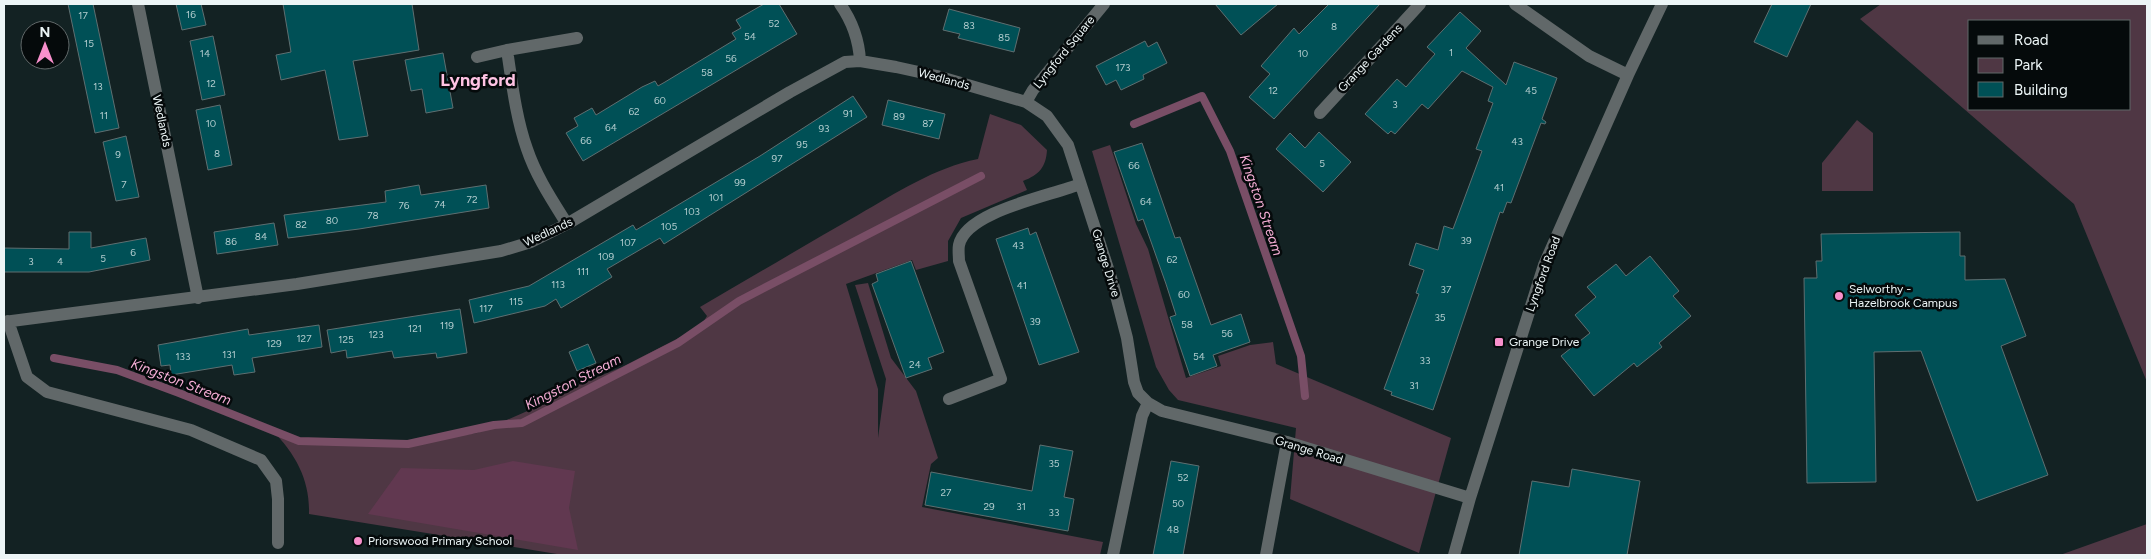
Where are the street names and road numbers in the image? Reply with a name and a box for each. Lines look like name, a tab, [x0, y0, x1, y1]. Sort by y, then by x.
street label: Lyngford Square	[1030, 13, 1098, 91]
street label: Grange Gardens	[1335, 21, 1405, 95]
street label: Wedlands	[917, 65, 972, 93]
street label: Wedlands	[150, 94, 174, 149]
street label: Wedlands	[521, 214, 575, 249]
street label: Grange Drive	[1089, 227, 1123, 299]
street label: Lyngford Road	[1523, 234, 1563, 314]
street label: Grange Road	[1273, 433, 1345, 467]

